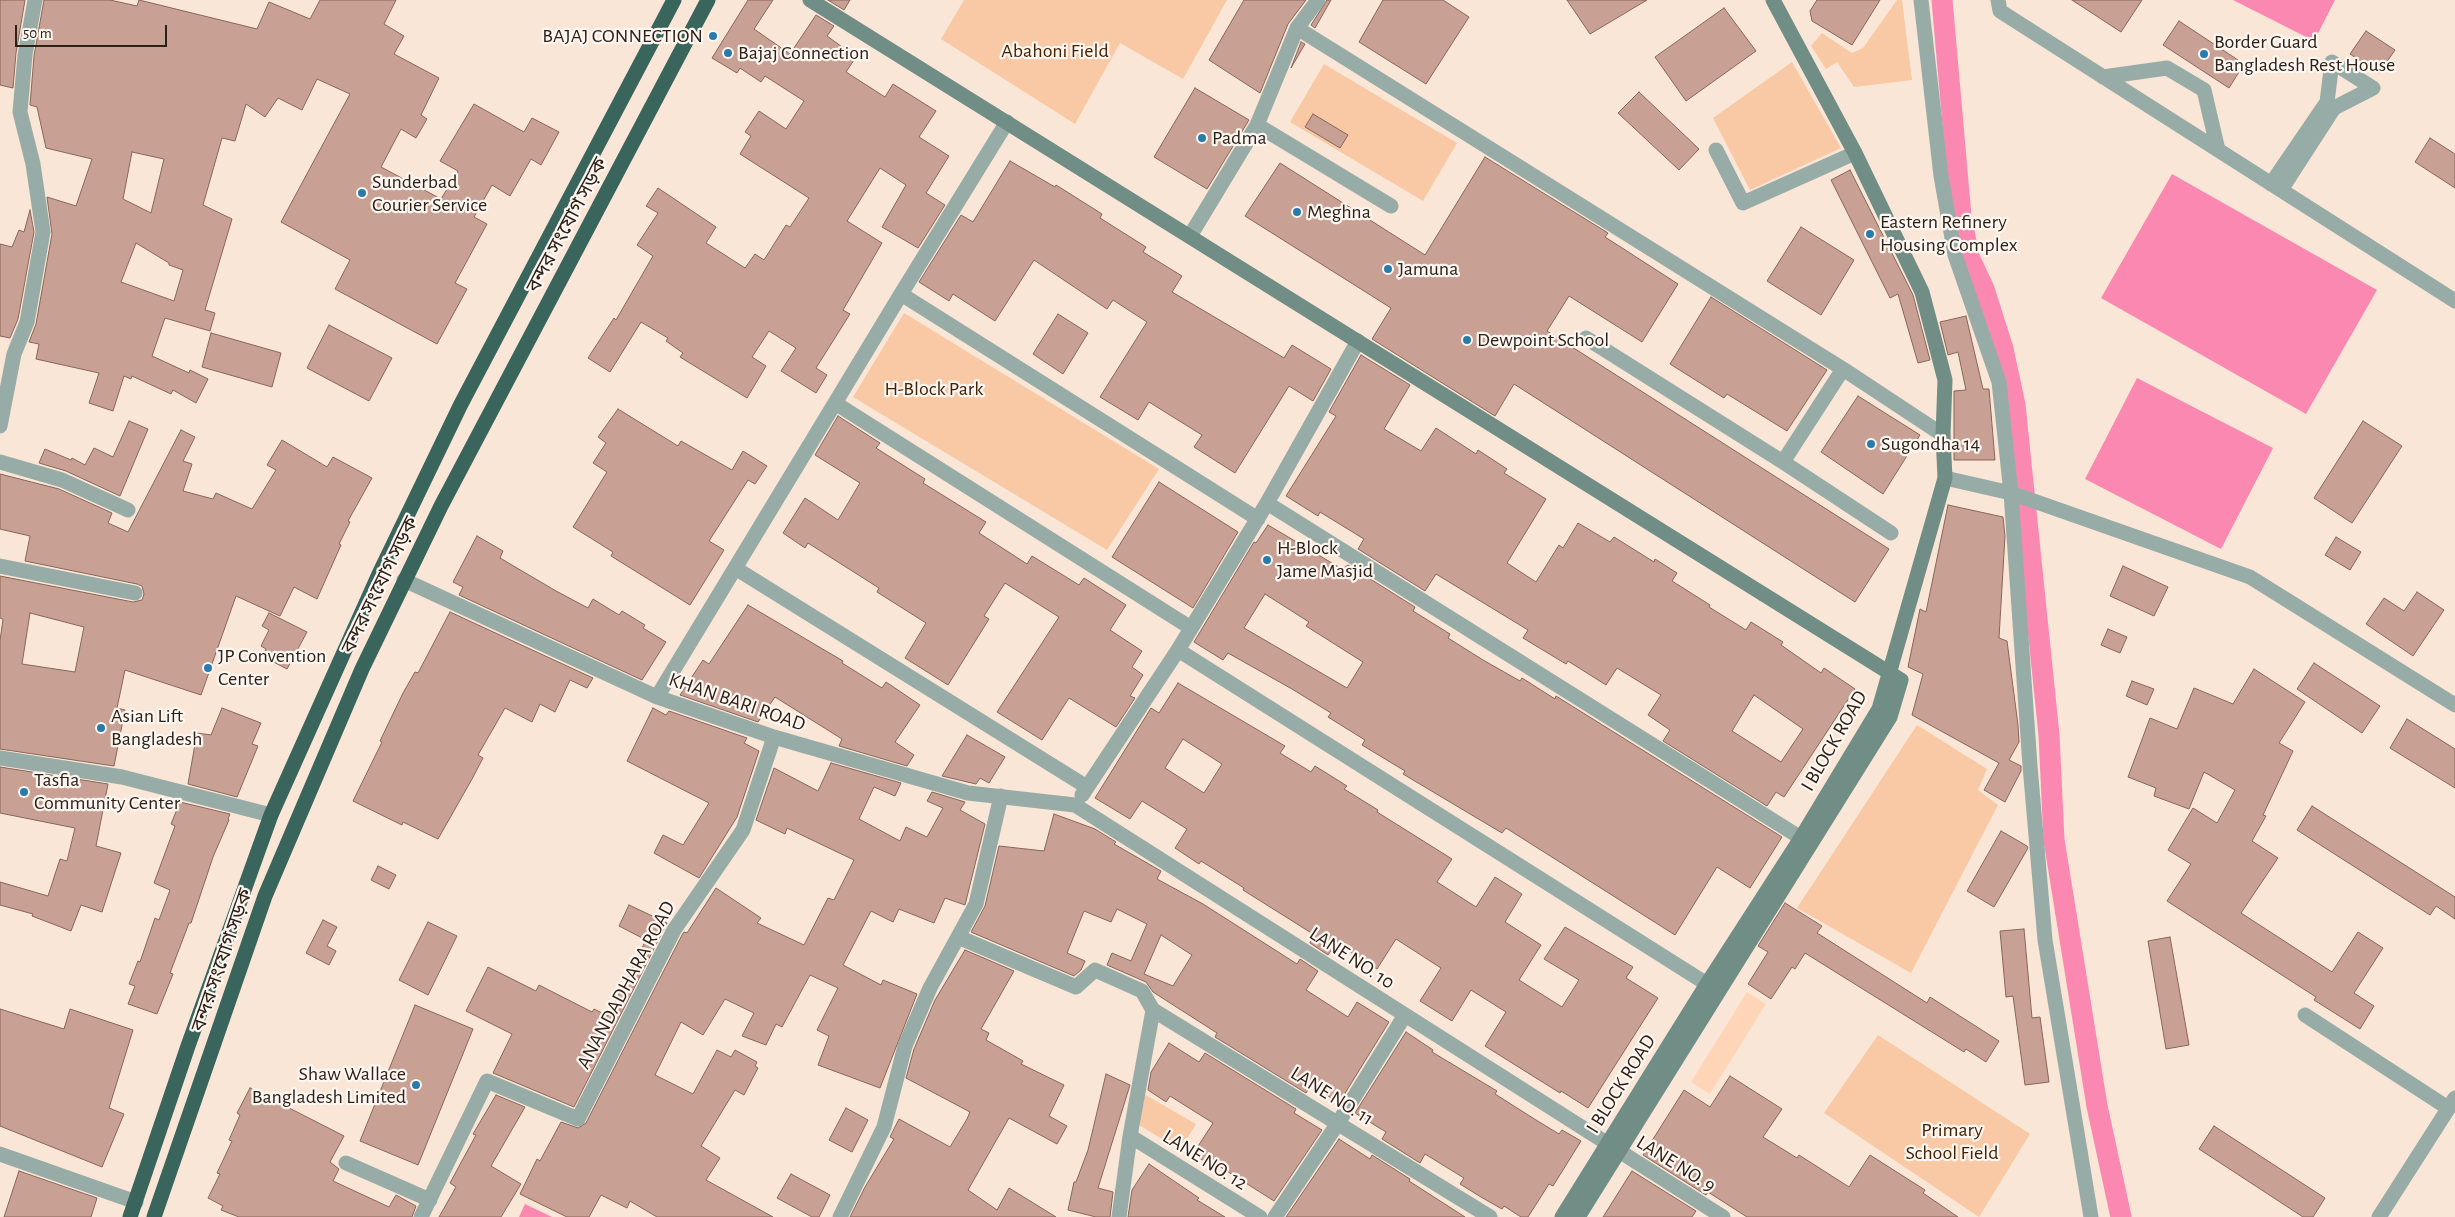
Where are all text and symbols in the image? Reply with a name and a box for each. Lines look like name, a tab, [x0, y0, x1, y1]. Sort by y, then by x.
scale bar	[18, 15, 170, 47]
place label: BAJAJ CONNECTION	[542, 24, 703, 48]
text: 50 m	[23, 26, 52, 41]
marker: BAJAJ CONNECTION	[707, 30, 719, 42]
place label: Border Guard Bangladesh Rest House	[2214, 30, 2395, 77]
park label: Abahoni Field	[1001, 39, 1109, 63]
place label: Bajaj Connection	[738, 41, 869, 65]
marker: Bajaj Connection	[722, 47, 734, 59]
marker: Border Guard Bangladesh Rest House	[2198, 48, 2210, 60]
place label: Padma	[1212, 126, 1267, 150]
marker: Padma	[1196, 132, 1208, 144]
street label: বন্দর সংযোগ সড়ক	[521, 153, 613, 297]
place label: Sunderbad Courier Service	[372, 170, 487, 217]
marker: Sunderbad Courier Service	[356, 187, 368, 199]
place label: Meghna	[1307, 200, 1371, 224]
marker: Meghna	[1291, 206, 1303, 218]
place label: Eastern Refinery Housing Complex	[1880, 210, 2018, 257]
marker: Eastern Refinery Housing Complex	[1864, 228, 1876, 240]
place label: Jamuna	[1398, 257, 1458, 281]
marker: Jamuna	[1382, 263, 1394, 275]
place label: Dewpoint School	[1477, 328, 1609, 352]
marker: Dewpoint School	[1461, 334, 1473, 346]
park label: H-Block Park	[885, 377, 983, 401]
place label: Sugondha 14	[1881, 432, 1980, 456]
marker: Sugondha 14	[1865, 438, 1877, 450]
street label: বন্দর সংযোগ সড়ক	[336, 513, 424, 657]
place label: H-Block Jame Masjid	[1277, 536, 1373, 583]
marker: H-Block Jame Masjid	[1261, 554, 1273, 566]
place label: JP Convention Center	[218, 644, 326, 691]
marker: JP Convention Center	[202, 662, 214, 674]
street label: KHAN BARI ROAD	[665, 667, 809, 737]
street label: I BLOCK ROAD	[1796, 686, 1872, 796]
place label: Asian Lift Bangladesh	[111, 704, 202, 751]
marker: Asian Lift Bangladesh	[95, 722, 107, 734]
place label: Tasfia Community Center	[34, 768, 180, 815]
marker: Tasfia Community Center	[18, 786, 30, 798]
street label: বন্দর সংযোগ সড়ক	[186, 885, 258, 1035]
street label: ANANDADHARA ROAD	[572, 897, 680, 1073]
street label: LANE NO. 10	[1305, 922, 1399, 994]
street label: I BLOCK ROAD	[1581, 1030, 1661, 1138]
street label: LANE NO. 11	[1286, 1061, 1378, 1131]
place label: Shaw Wallace Bangladesh Limited	[252, 1062, 406, 1109]
marker: Shaw Wallace Bangladesh Limited	[410, 1079, 422, 1091]
park label: Primary School Field	[1905, 1118, 1999, 1165]
street label: LANE NO. 12	[1158, 1125, 1252, 1195]
street label: LANE NO. 9	[1632, 1130, 1720, 1198]

